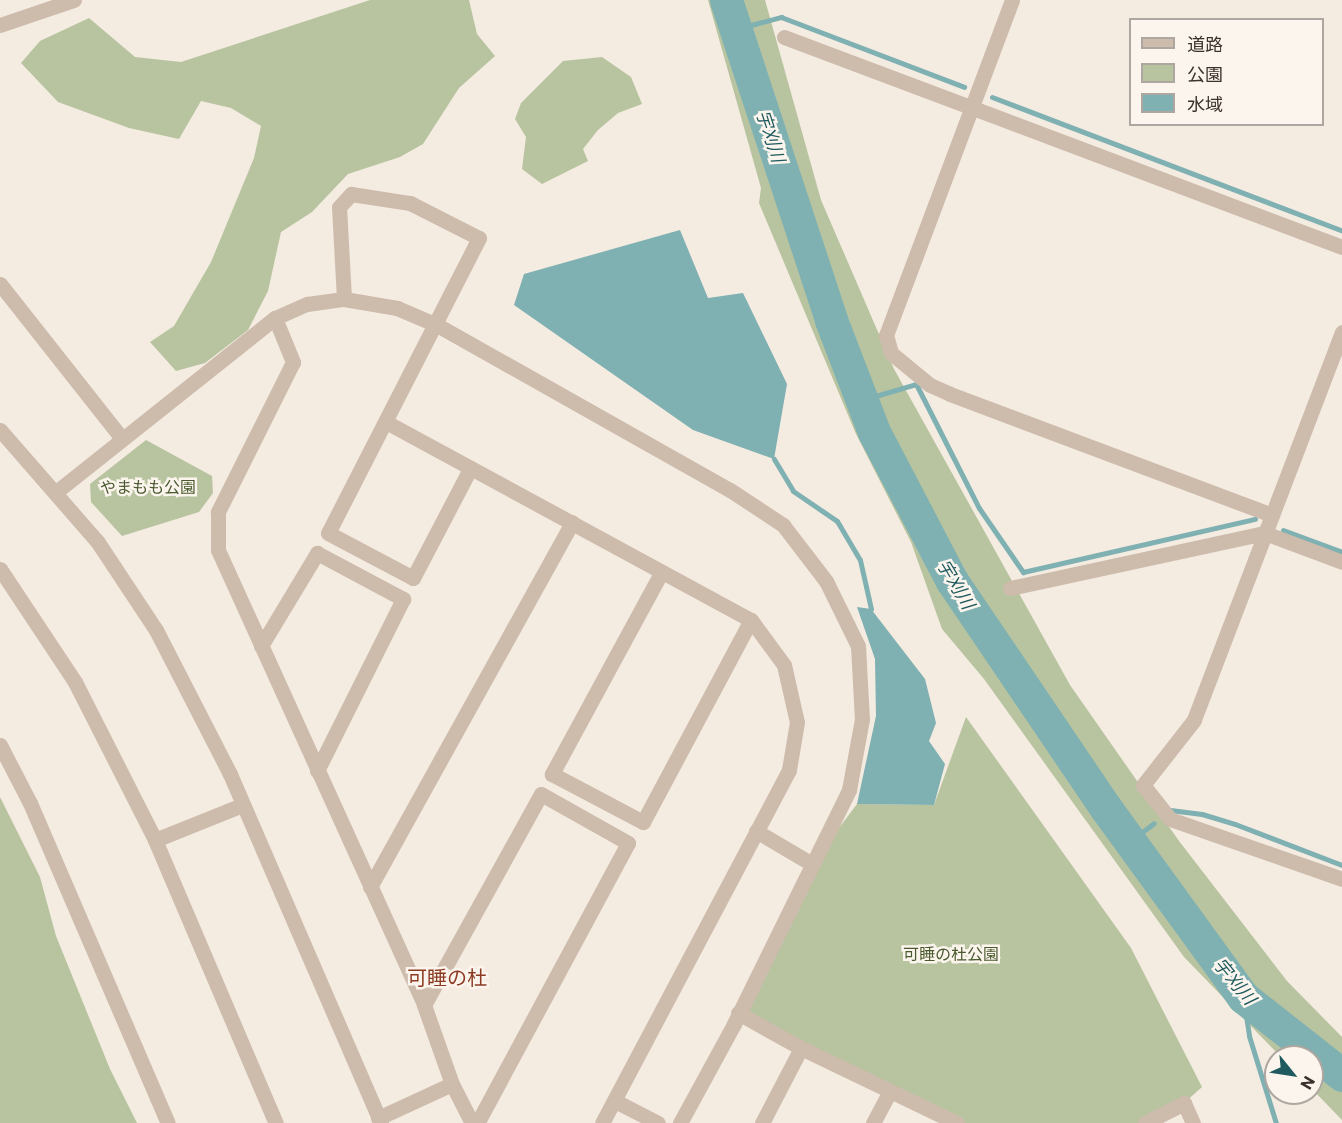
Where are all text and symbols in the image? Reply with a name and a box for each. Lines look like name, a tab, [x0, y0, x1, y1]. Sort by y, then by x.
legend	[1129, 18, 1324, 126]
text: 道路	[1187, 33, 1223, 55]
text: 公園	[1187, 63, 1223, 85]
text: 水域	[1187, 93, 1223, 115]
water label: 宇刈川	[752, 107, 790, 165]
park label: やまもも公園	[100, 477, 196, 497]
water label: 宇刈川	[933, 555, 979, 613]
park label: 可睡の杜公園	[903, 944, 999, 964]
water label: 宇刈川	[1209, 953, 1261, 1009]
district label: 可睡の杜	[407, 965, 487, 989]
north arrow	[1264, 1045, 1324, 1105]
text: N	[1297, 1073, 1320, 1093]

